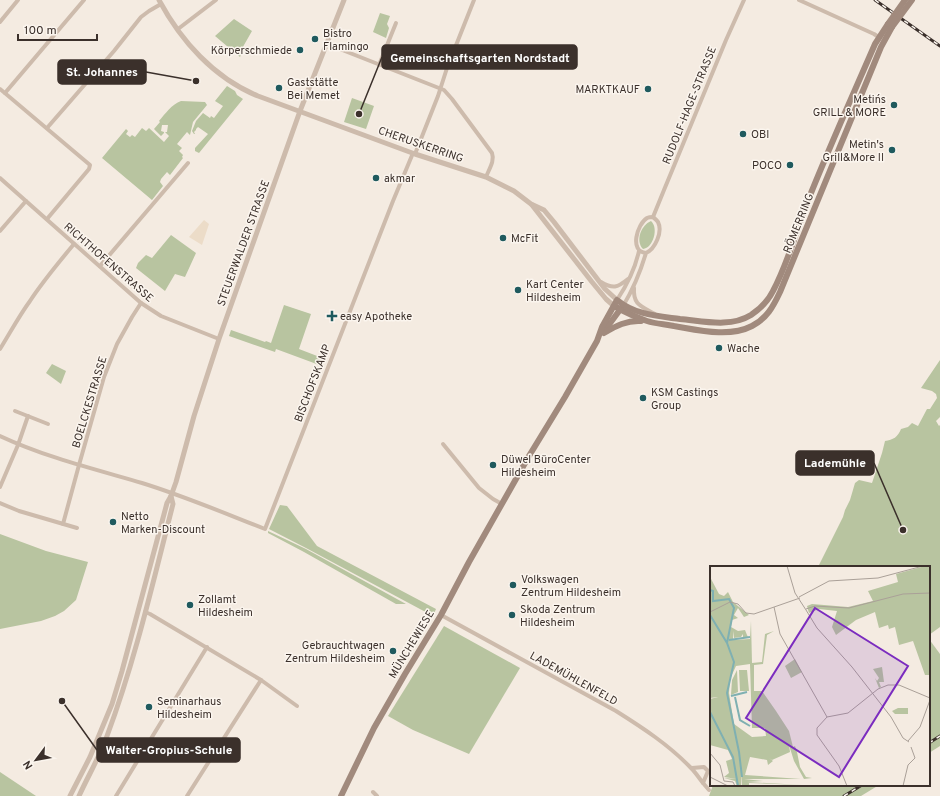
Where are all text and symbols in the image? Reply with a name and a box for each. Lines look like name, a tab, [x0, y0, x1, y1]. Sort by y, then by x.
scale bar	[18, 16, 97, 42]
text: 100 m	[24, 23, 57, 39]
place label: Bistro Flamingo	[323, 27, 369, 54]
marker: Bistro Flamingo	[310, 34, 320, 44]
place label: Körperschmiede	[211, 44, 292, 58]
street label: RUDOLF-HAGE-STRASSE	[660, 44, 720, 166]
marker: Körperschmiede	[295, 45, 305, 55]
callout: Gemeinschaftsgarten Nordstadt	[382, 45, 577, 69]
text: Gemeinschaftsgarten Nordstadt	[390, 51, 570, 67]
callout: St. Johannes	[58, 60, 146, 84]
text: St. Johannes	[66, 65, 138, 81]
place label: Gaststätte Bei Memet	[287, 76, 340, 103]
marker: Gaststätte Bei Memet	[274, 83, 284, 93]
place label: MARKTKAUF	[576, 83, 640, 97]
marker: MARKTKAUF	[643, 84, 653, 94]
place label: Metin´s GRILL & MORE	[813, 93, 886, 120]
marker: Metin´s GRILL & MORE	[889, 100, 899, 110]
street label: CHERUSKERRING	[376, 124, 465, 166]
place label: OBI	[751, 128, 769, 142]
marker: OBI	[738, 129, 748, 139]
place label: Metin's Grill&More II	[823, 138, 884, 165]
marker: Metin's Grill&More II	[887, 145, 897, 155]
place label: POCO	[752, 159, 782, 173]
marker: POCO	[785, 160, 795, 170]
place label: akmar	[384, 172, 416, 186]
marker: akmar	[371, 173, 381, 183]
street label: STEUERWALDER STRASSE	[215, 178, 273, 308]
street label: RÖMERRING	[780, 191, 817, 255]
street label: RICHTHOFENSTRASSE	[61, 220, 156, 306]
place label: McFit	[511, 232, 539, 246]
marker: McFit	[498, 233, 508, 243]
place label: Kart Center Hildesheim	[526, 278, 585, 305]
marker: Kart Center Hildesheim	[513, 285, 523, 295]
place label: easy Apotheke	[340, 310, 412, 324]
marker: easy Apotheke	[327, 311, 337, 321]
street label: BISCHOFSKAMP	[292, 342, 334, 424]
place label: Wache	[727, 342, 760, 356]
marker: Wache	[714, 343, 724, 353]
street label: BOELCKESTRASSE	[69, 355, 111, 450]
place label: KSM Castings Group	[651, 386, 718, 413]
marker: KSM Castings Group	[638, 393, 648, 403]
callout: Lademühle	[796, 451, 874, 475]
place label: Düwel BüroCenter Hildesheim	[501, 453, 592, 480]
text: Lademühle	[804, 456, 866, 472]
marker: Düwel BüroCenter Hildesheim	[488, 460, 498, 470]
place label: Netto Marken-Discount	[121, 510, 205, 537]
marker: Netto Marken-Discount	[108, 517, 118, 527]
inset map	[710, 566, 930, 786]
place label: Volkswagen Zentrum Hildesheim	[521, 573, 621, 600]
marker: Volkswagen Zentrum Hildesheim	[508, 580, 518, 590]
place label: Zollamt Hildesheim	[198, 593, 253, 620]
marker: Zollamt Hildesheim	[185, 600, 195, 610]
place label: Skoda Zentrum Hildesheim	[520, 603, 595, 630]
street label: MÜNCHEWIESE	[385, 607, 438, 681]
marker: Skoda Zentrum Hildesheim	[507, 610, 517, 620]
place label: Gebrauchtwagen Zentrum Hildesheim	[285, 639, 385, 666]
marker: Gebrauchtwagen Zentrum Hildesheim	[388, 646, 398, 656]
street label: LADEMÜHLENFELD	[527, 648, 620, 709]
place label: Seminarhaus Hildesheim	[157, 695, 221, 722]
marker: Seminarhaus Hildesheim	[144, 702, 154, 712]
callout: Walter-Gropius-Schule	[97, 738, 240, 762]
north arrow	[16, 740, 56, 780]
text: Walter-Gropius-Schule	[106, 743, 233, 759]
text: N	[20, 758, 36, 772]

